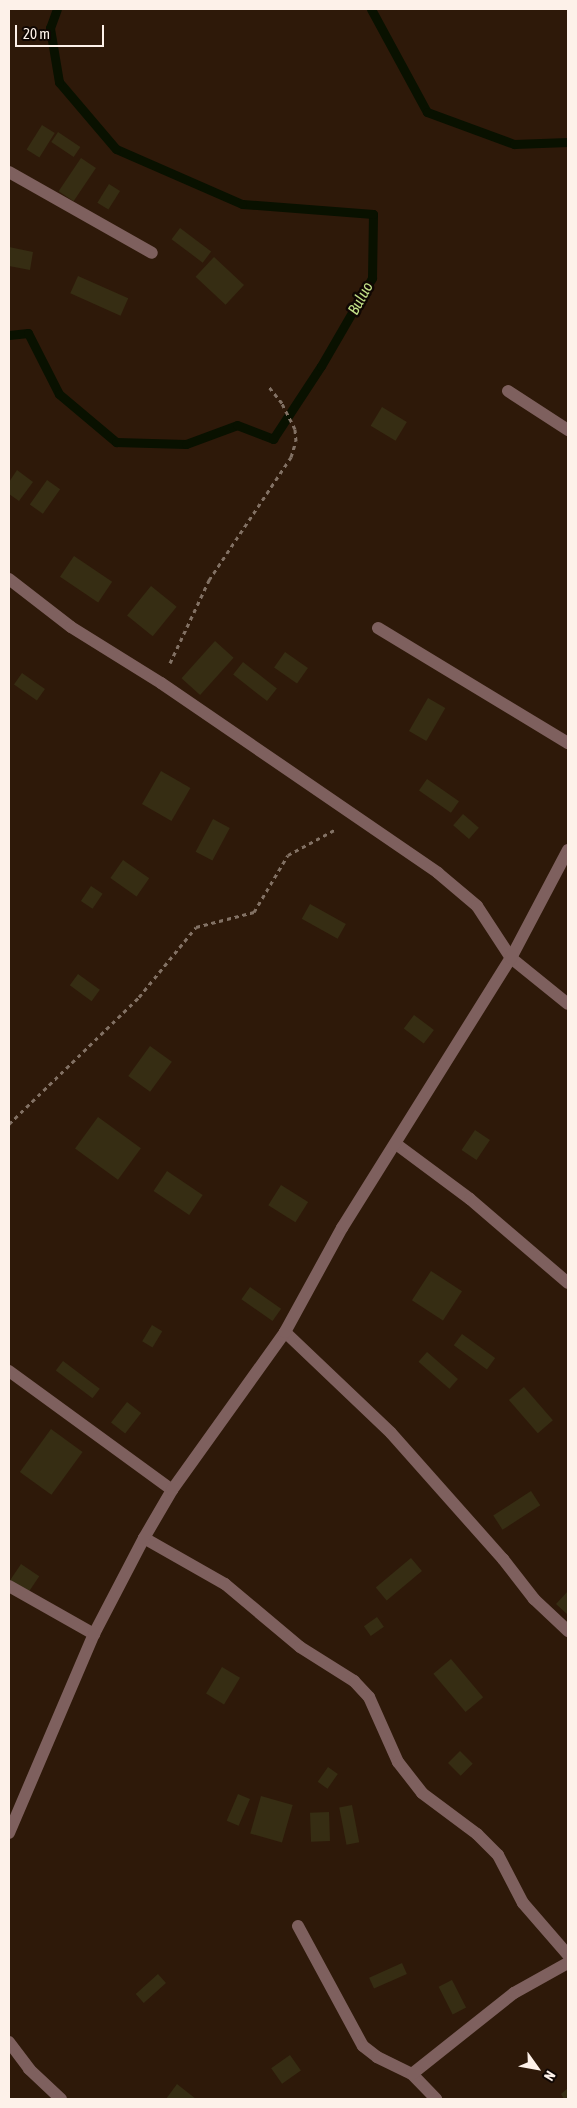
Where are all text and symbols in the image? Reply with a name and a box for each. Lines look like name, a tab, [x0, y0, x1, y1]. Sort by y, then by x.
scale bar	[18, 15, 106, 47]
text: 20 m	[23, 25, 50, 42]
water label: Buluo	[343, 278, 377, 318]
north arrow	[512, 2043, 562, 2093]
text: N	[541, 2068, 559, 2084]

